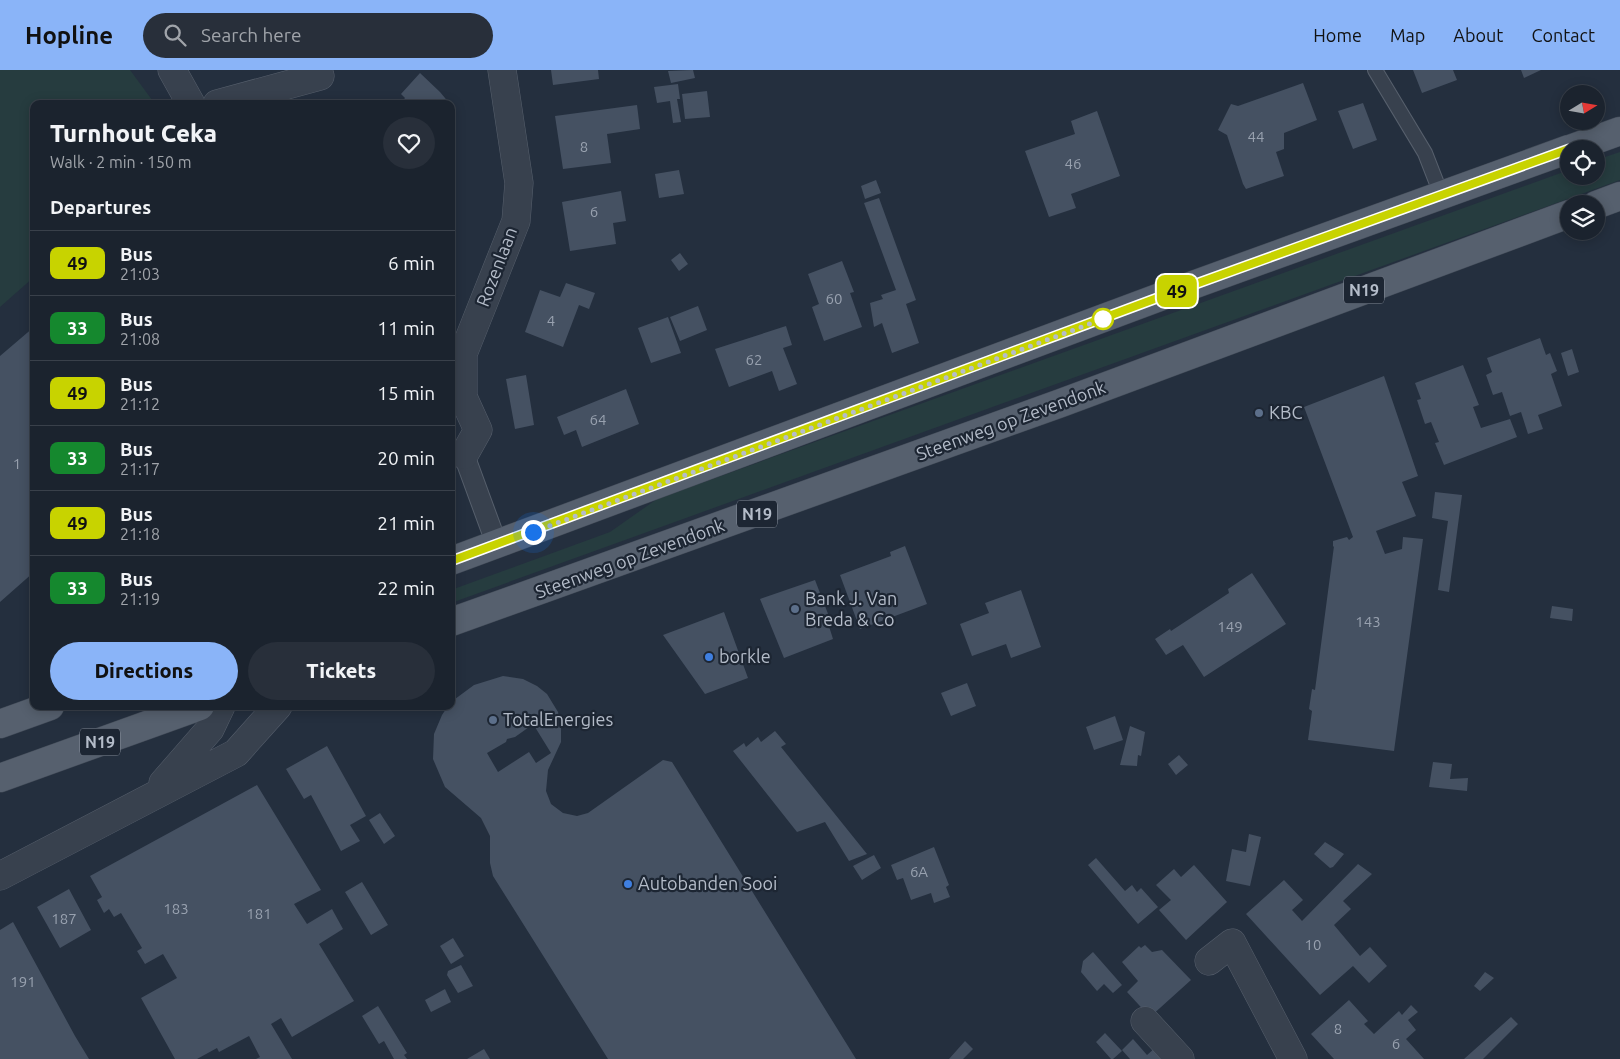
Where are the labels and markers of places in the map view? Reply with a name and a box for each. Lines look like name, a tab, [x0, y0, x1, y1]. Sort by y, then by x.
unlabelled marker	[1092, 308, 1114, 330]
place label: KBC	[1269, 402, 1302, 422]
marker: KBC	[1253, 407, 1265, 419]
place label: Bank J. Van Breda & Co	[805, 588, 897, 629]
marker: Bank J. Van Breda & Co	[789, 603, 801, 615]
place label: borkle	[719, 646, 771, 666]
marker: borkle	[703, 651, 715, 663]
place label: TotalEnergies	[503, 709, 613, 729]
marker: TotalEnergies	[487, 714, 499, 726]
place label: Autobanden Sooi	[638, 873, 777, 893]
marker: Autobanden Sooi	[622, 878, 634, 890]

